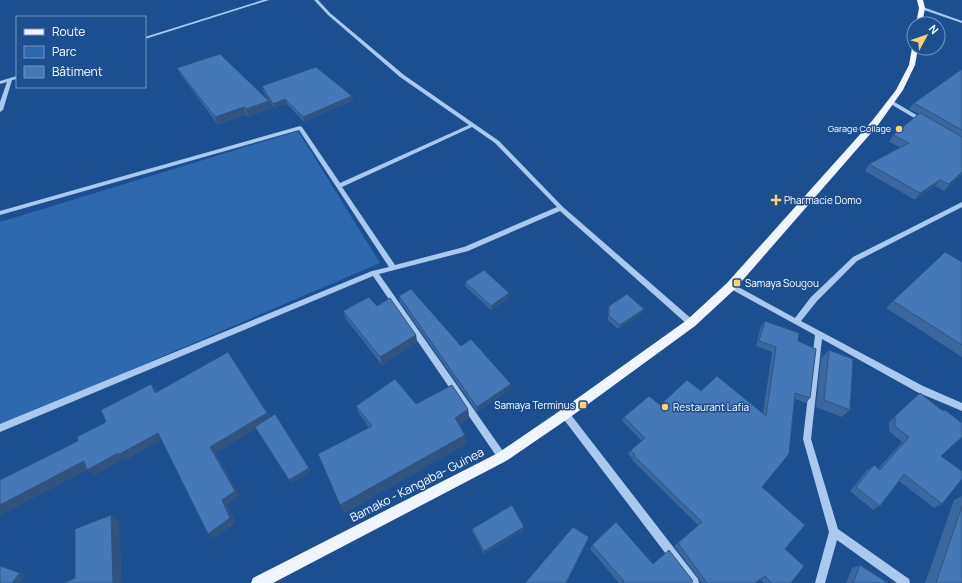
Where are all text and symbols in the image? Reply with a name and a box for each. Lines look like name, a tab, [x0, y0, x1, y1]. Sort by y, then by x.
legend	[16, 16, 146, 88]
north arrow	[906, 16, 946, 56]
text: N	[926, 21, 942, 37]
text: Route	[52, 23, 85, 40]
text: Parc	[52, 43, 77, 60]
text: Bâtiment	[52, 63, 103, 80]
place label: Garage Collage	[828, 122, 891, 135]
marker: Garage Collage	[894, 124, 904, 134]
place label: Pharmacie Domo	[784, 193, 862, 207]
marker: Pharmacie Domo	[771, 195, 781, 205]
place label: Samaya Sougou	[745, 276, 819, 290]
marker: Samaya Sougou	[732, 278, 742, 288]
place label: Samaya Terminus	[494, 398, 575, 412]
marker: Samaya Terminus	[578, 400, 588, 410]
place label: Restaurant Lafia	[673, 400, 749, 414]
marker: Restaurant Lafia	[660, 402, 670, 412]
street label: Bamako - Kangaba- Guinea	[347, 443, 487, 526]

